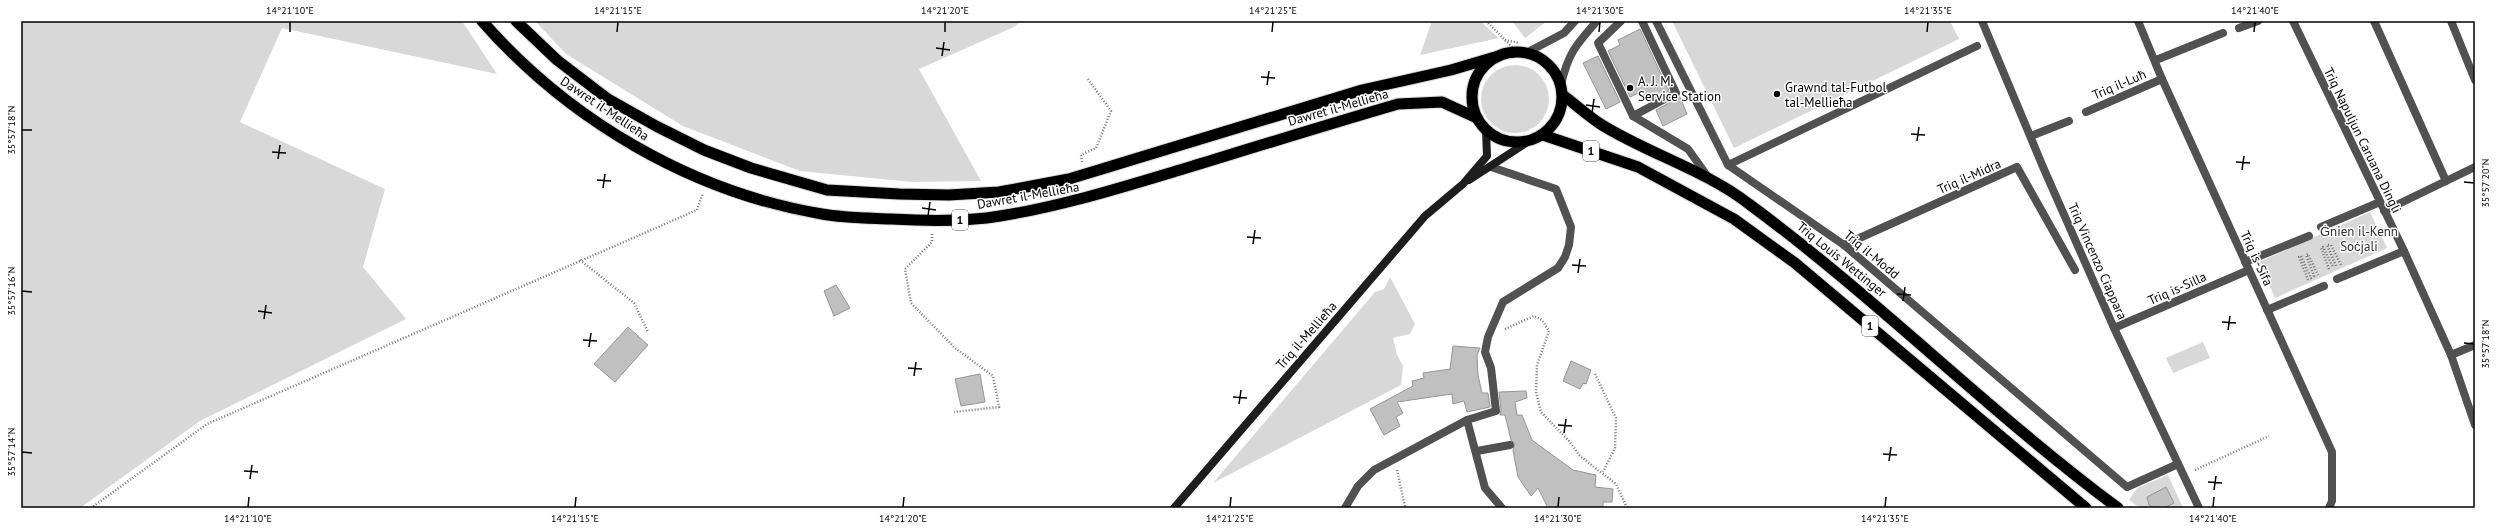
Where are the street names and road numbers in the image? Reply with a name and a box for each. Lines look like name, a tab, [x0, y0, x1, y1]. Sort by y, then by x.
street label: Triq Napuljun Caruana Dingli	[2320, 64, 2405, 216]
street label: Triq il-Luħ	[2090, 66, 2149, 103]
street label: Dawret il-Mellieħa	[557, 72, 652, 144]
street label: Dawret il-Mellieħa	[1286, 85, 1390, 130]
road number: 1	[1583, 141, 1599, 161]
street label: Triq il-Midra	[1935, 155, 2004, 198]
street label: Dawret il-Mellieħa	[976, 178, 1081, 213]
street label: Triq Vincenzo Ciappara	[2064, 200, 2131, 322]
road number: 1	[952, 210, 968, 230]
street label: Triq Louis Wettinger	[1793, 218, 1890, 301]
street label: Triq il-Modd	[1840, 226, 1903, 283]
street label: Triq is-Sifa	[2236, 228, 2277, 288]
street label: Triq is-Silla	[2145, 268, 2209, 309]
street label: Triq il-Mellieħa	[1272, 298, 1340, 373]
road number: 1	[1862, 316, 1878, 336]

